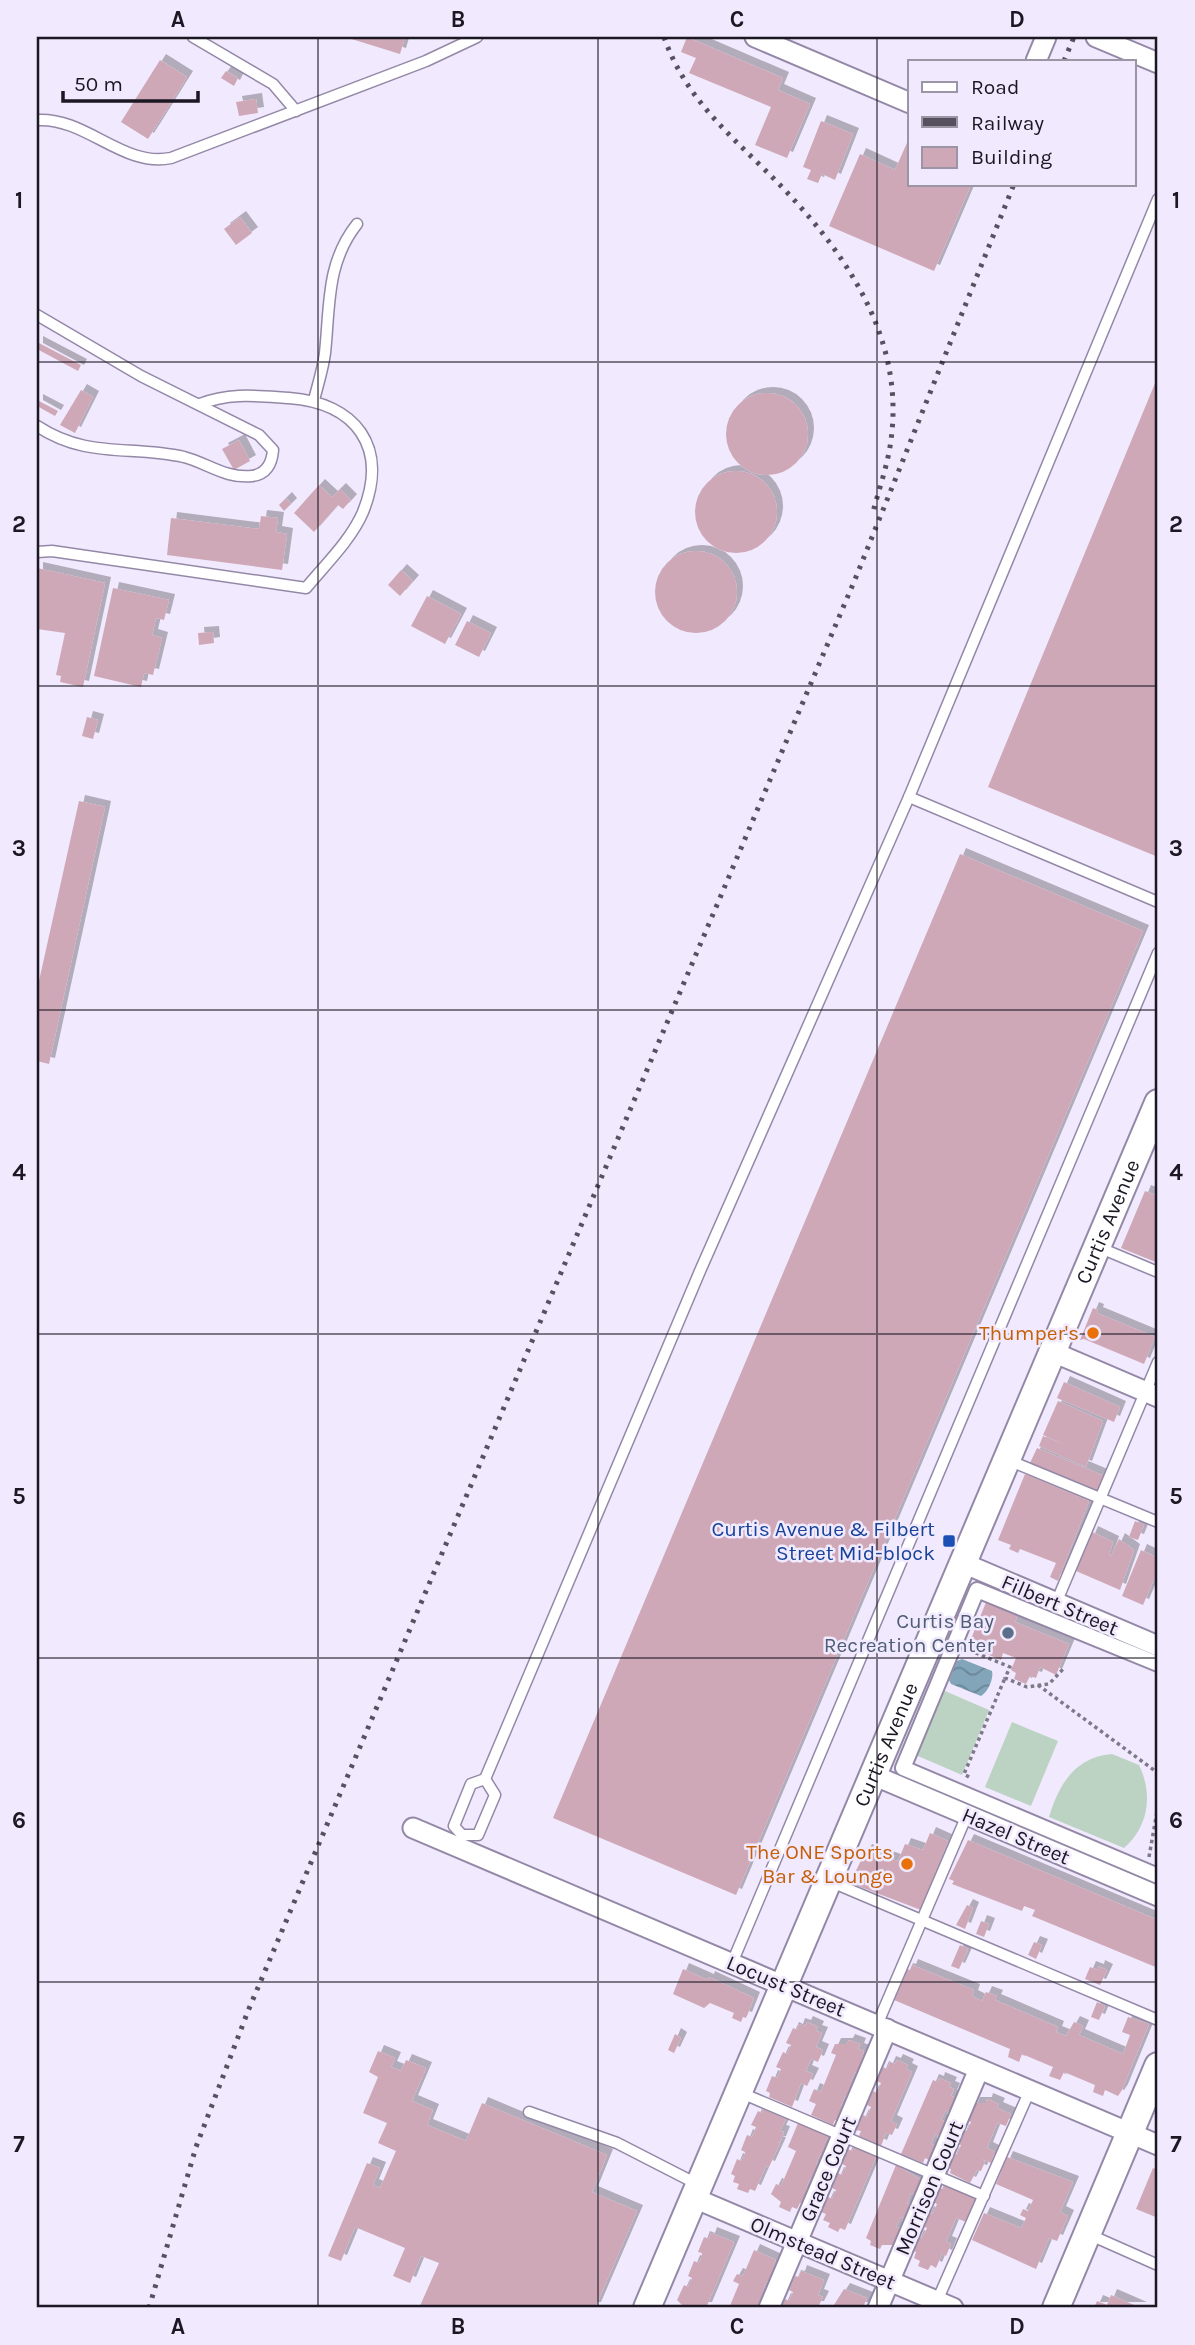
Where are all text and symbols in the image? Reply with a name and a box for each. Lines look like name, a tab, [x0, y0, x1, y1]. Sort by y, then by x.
text: A	[171, 6, 185, 33]
text: B	[451, 6, 465, 33]
text: C	[730, 6, 744, 33]
text: D	[1009, 6, 1025, 33]
scale bar	[63, 60, 198, 104]
legend	[908, 60, 1136, 186]
text: 50 m	[74, 72, 123, 96]
text: Road	[971, 75, 1019, 99]
text: Railway	[971, 111, 1044, 135]
text: Building	[971, 145, 1052, 169]
text: 1	[15, 187, 23, 214]
text: 1	[1172, 187, 1180, 214]
text: 2	[12, 511, 26, 538]
text: 2	[1169, 511, 1183, 538]
text: 3	[12, 835, 26, 862]
text: 3	[1169, 835, 1183, 862]
street label: Curtis Avenue	[1071, 1156, 1145, 1287]
text: 4	[12, 1159, 26, 1186]
text: 4	[1169, 1159, 1183, 1186]
place label: Thumper's	[979, 1321, 1079, 1345]
marker: Thumper's	[1085, 1325, 1101, 1341]
text: 5	[12, 1483, 26, 1510]
text: 5	[1169, 1483, 1183, 1510]
place label: Curtis Avenue & Filbert Street Mid-block	[711, 1517, 935, 1565]
marker: Curtis Avenue & Filbert Street Mid-block	[941, 1533, 957, 1549]
street label: Filbert Street	[998, 1570, 1122, 1640]
place label: Curtis Bay Recreation Center	[824, 1609, 994, 1657]
marker: Curtis Bay Recreation Center	[1000, 1625, 1016, 1641]
street label: Curtis Avenue	[849, 1679, 923, 1810]
street label: Hazel Street	[958, 1803, 1074, 1870]
text: 6	[12, 1807, 26, 1834]
text: 6	[1169, 1807, 1183, 1834]
place label: The ONE Sports Bar & Lounge	[746, 1840, 893, 1888]
marker: The ONE Sports Bar & Lounge	[899, 1856, 915, 1872]
street label: Locust Street	[723, 1950, 849, 2022]
street label: Grace Court	[795, 2113, 861, 2225]
street label: Morrison Court	[890, 2117, 968, 2259]
text: 7	[13, 2131, 25, 2158]
text: 7	[1170, 2131, 1182, 2158]
street label: Olmstead Street	[747, 2212, 899, 2294]
text: A	[171, 2313, 185, 2340]
text: B	[451, 2313, 465, 2340]
text: C	[730, 2313, 744, 2340]
text: D	[1009, 2313, 1025, 2340]

